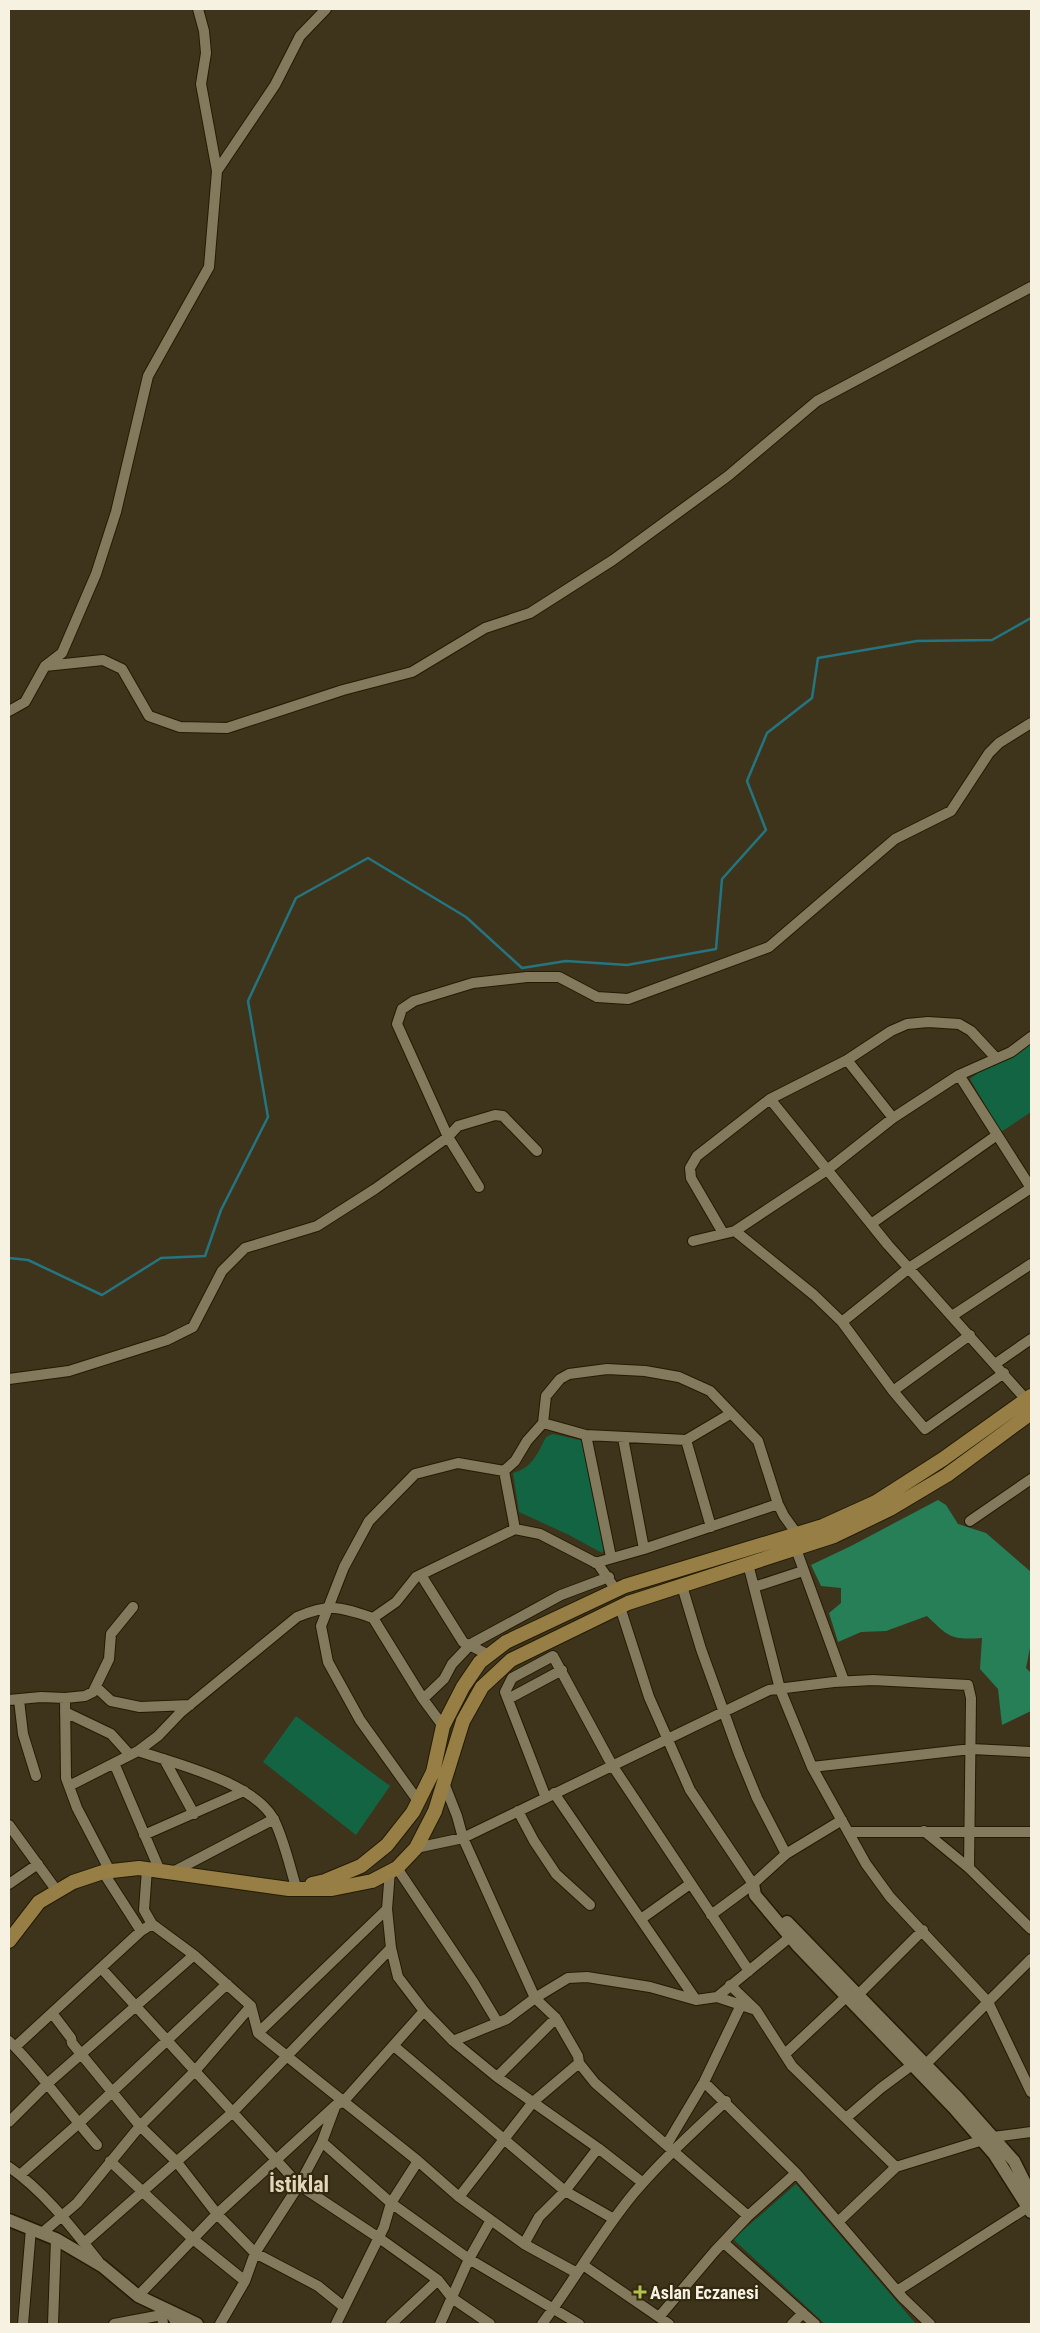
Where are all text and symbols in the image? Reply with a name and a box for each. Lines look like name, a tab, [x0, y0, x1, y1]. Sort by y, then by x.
district label: İstiklal	[269, 2172, 329, 2197]
place label: Aslan Eczanesi	[650, 2282, 759, 2303]
marker: Aslan Eczanesi	[634, 2286, 646, 2298]

